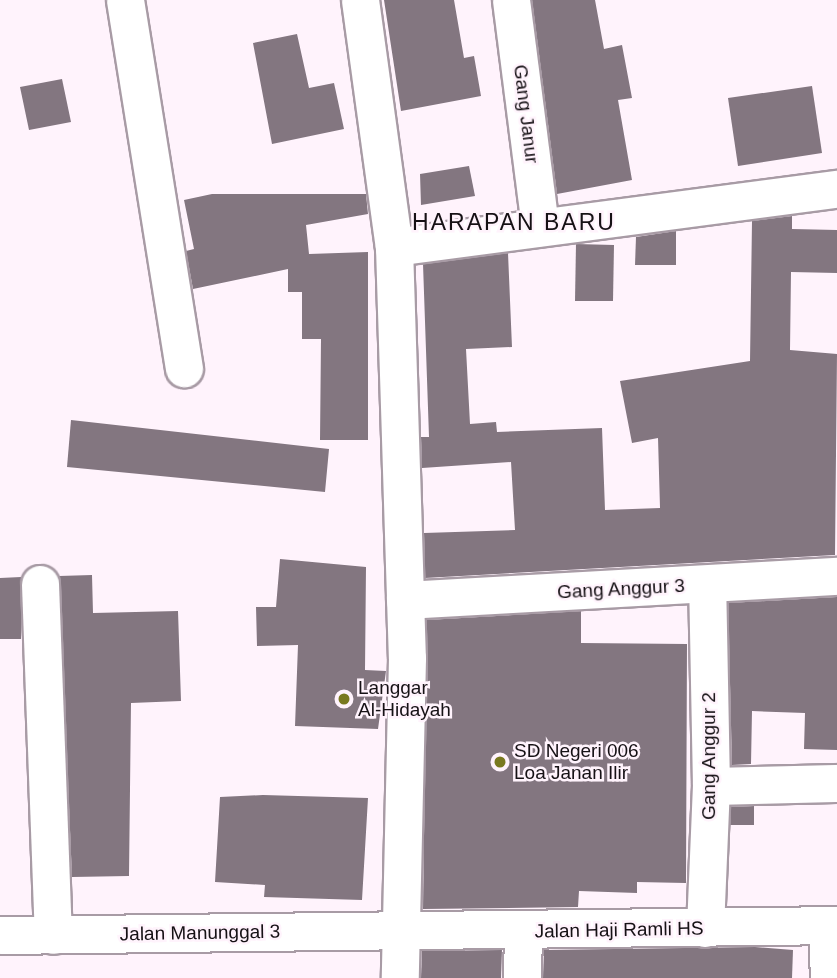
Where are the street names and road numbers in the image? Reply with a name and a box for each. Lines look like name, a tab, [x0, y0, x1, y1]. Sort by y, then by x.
street label: Gang Janur	[509, 63, 543, 165]
street label: Gang Anggur 3	[556, 574, 686, 604]
street label: Gang Anggur 2	[698, 692, 720, 820]
street label: Jalan Haji Ramli HS	[534, 917, 704, 943]
street label: Jalan Manunggal 3	[120, 920, 280, 946]

